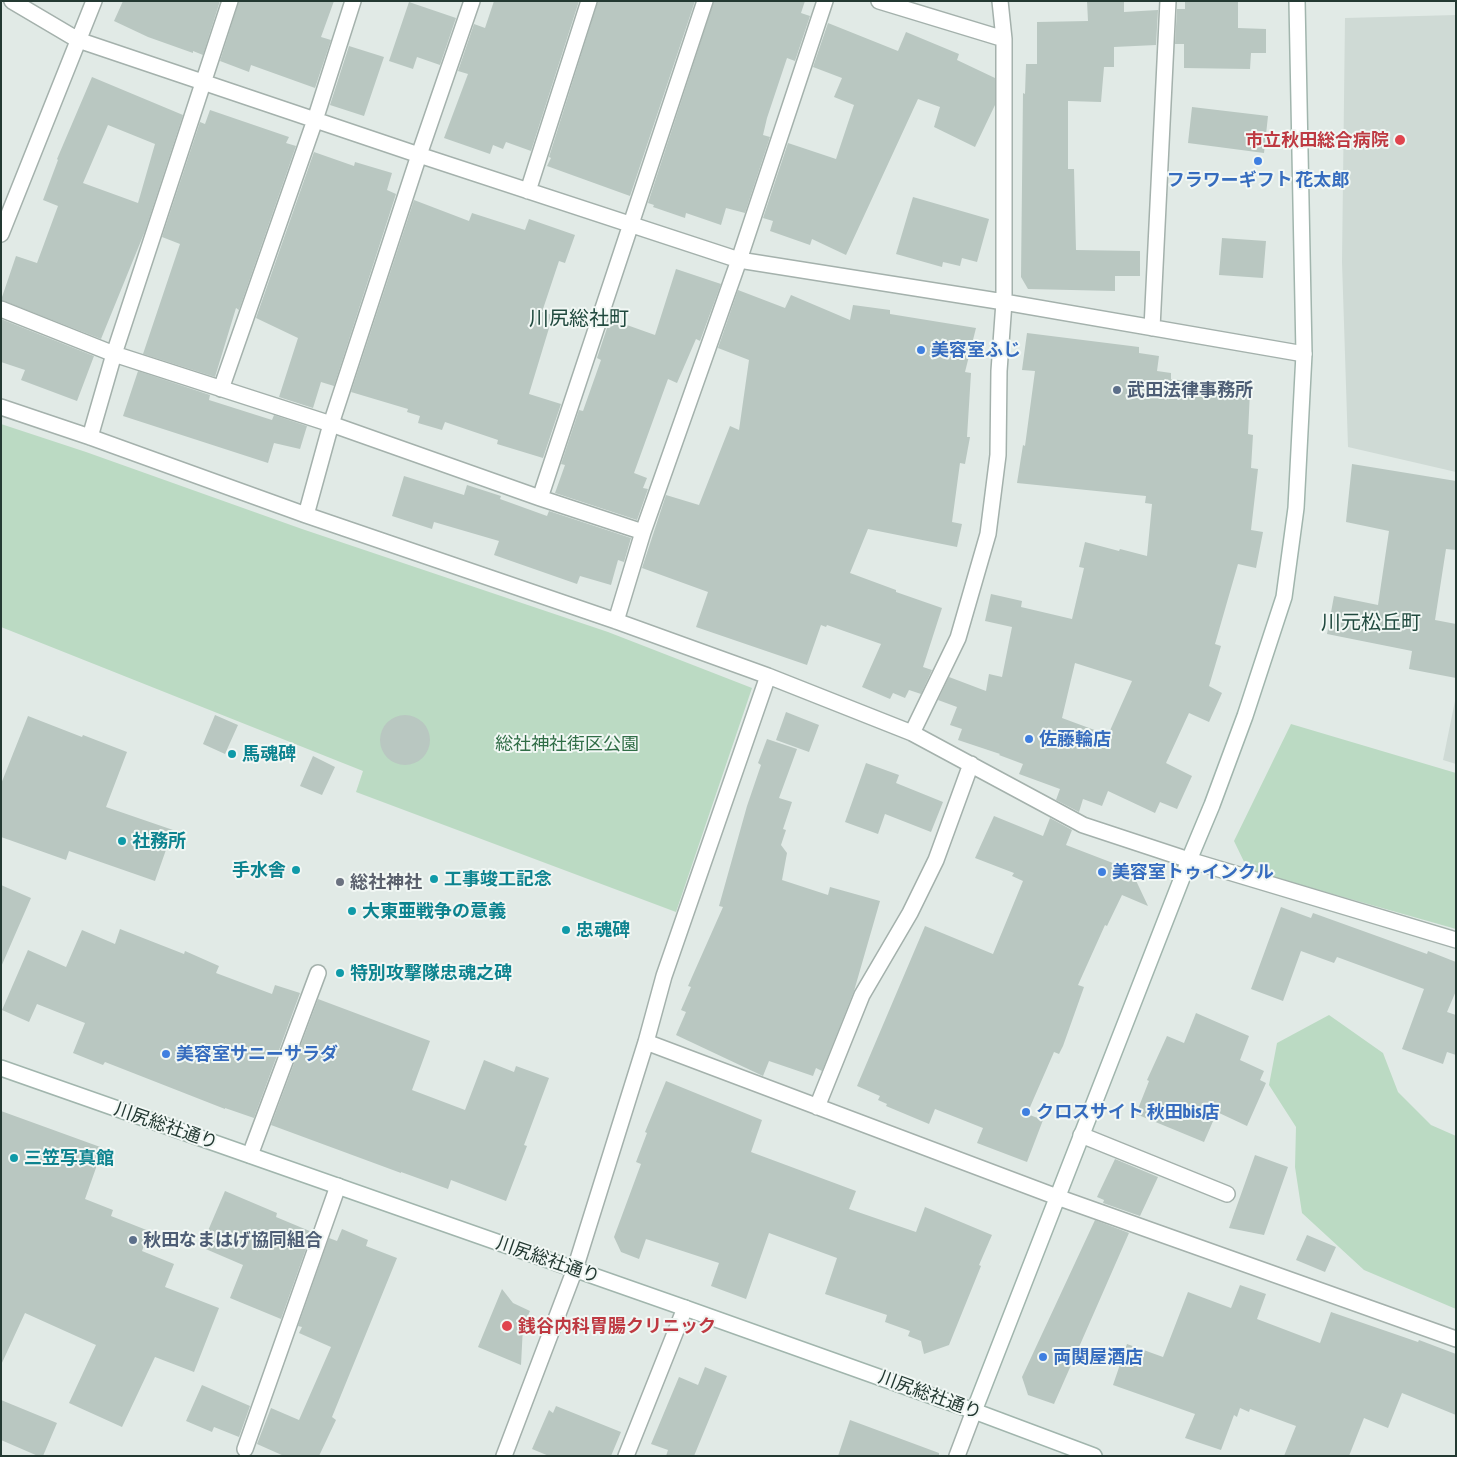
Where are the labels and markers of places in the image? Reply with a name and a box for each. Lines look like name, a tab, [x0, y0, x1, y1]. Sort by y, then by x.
place label: 市立秋田総合病院	[1245, 129, 1389, 151]
marker: 市立秋田総合病院	[1393, 133, 1407, 147]
marker: フラワーギフト 花太郎	[1252, 155, 1264, 167]
place label: フラワーギフト 花太郎	[1167, 169, 1349, 191]
place label: 美容室ふじ	[931, 339, 1021, 361]
marker: 美容室ふじ	[915, 344, 927, 356]
place label: 武田法律事務所	[1127, 379, 1253, 401]
marker: 武田法律事務所	[1111, 384, 1123, 396]
place label: 佐藤輪店	[1039, 728, 1111, 750]
marker: 佐藤輪店	[1023, 733, 1035, 745]
place label: 馬魂碑	[242, 743, 296, 765]
marker: 馬魂碑	[226, 748, 238, 760]
place label: 社務所	[132, 830, 186, 852]
marker: 社務所	[116, 835, 128, 847]
place label: 手水舎	[232, 859, 286, 881]
place label: 美容室トゥインクル	[1112, 861, 1274, 883]
marker: 手水舎	[290, 864, 302, 876]
marker: 美容室トゥインクル	[1096, 866, 1108, 878]
place label: 工事竣工記念	[444, 868, 552, 890]
place label: 総社神社	[350, 871, 422, 893]
marker: 工事竣工記念	[428, 873, 440, 885]
marker: 総社神社	[334, 876, 346, 888]
place label: 大東亜戦争の意義	[362, 900, 506, 922]
marker: 大東亜戦争の意義	[346, 905, 358, 917]
place label: 忠魂碑	[576, 919, 630, 941]
marker: 忠魂碑	[560, 924, 572, 936]
place label: 特別攻撃隊忠魂之碑	[350, 962, 512, 984]
marker: 特別攻撃隊忠魂之碑	[334, 967, 346, 979]
place label: 美容室サニーサラダ	[176, 1043, 338, 1065]
marker: 美容室サニーサラダ	[160, 1048, 172, 1060]
place label: クロスサイト 秋田bis店	[1036, 1101, 1219, 1123]
marker: クロスサイト 秋田bis店	[1020, 1106, 1032, 1118]
place label: 三笠写真館	[24, 1147, 114, 1169]
marker: 三笠写真館	[8, 1152, 20, 1164]
place label: 秋田なまはげ協同組合	[143, 1229, 323, 1251]
marker: 秋田なまはげ協同組合	[127, 1234, 139, 1246]
place label: 銭谷内科胃腸クリニック	[518, 1315, 716, 1337]
marker: 銭谷内科胃腸クリニック	[500, 1319, 514, 1333]
place label: 両関屋酒店	[1053, 1346, 1143, 1368]
marker: 両関屋酒店	[1037, 1351, 1049, 1363]

